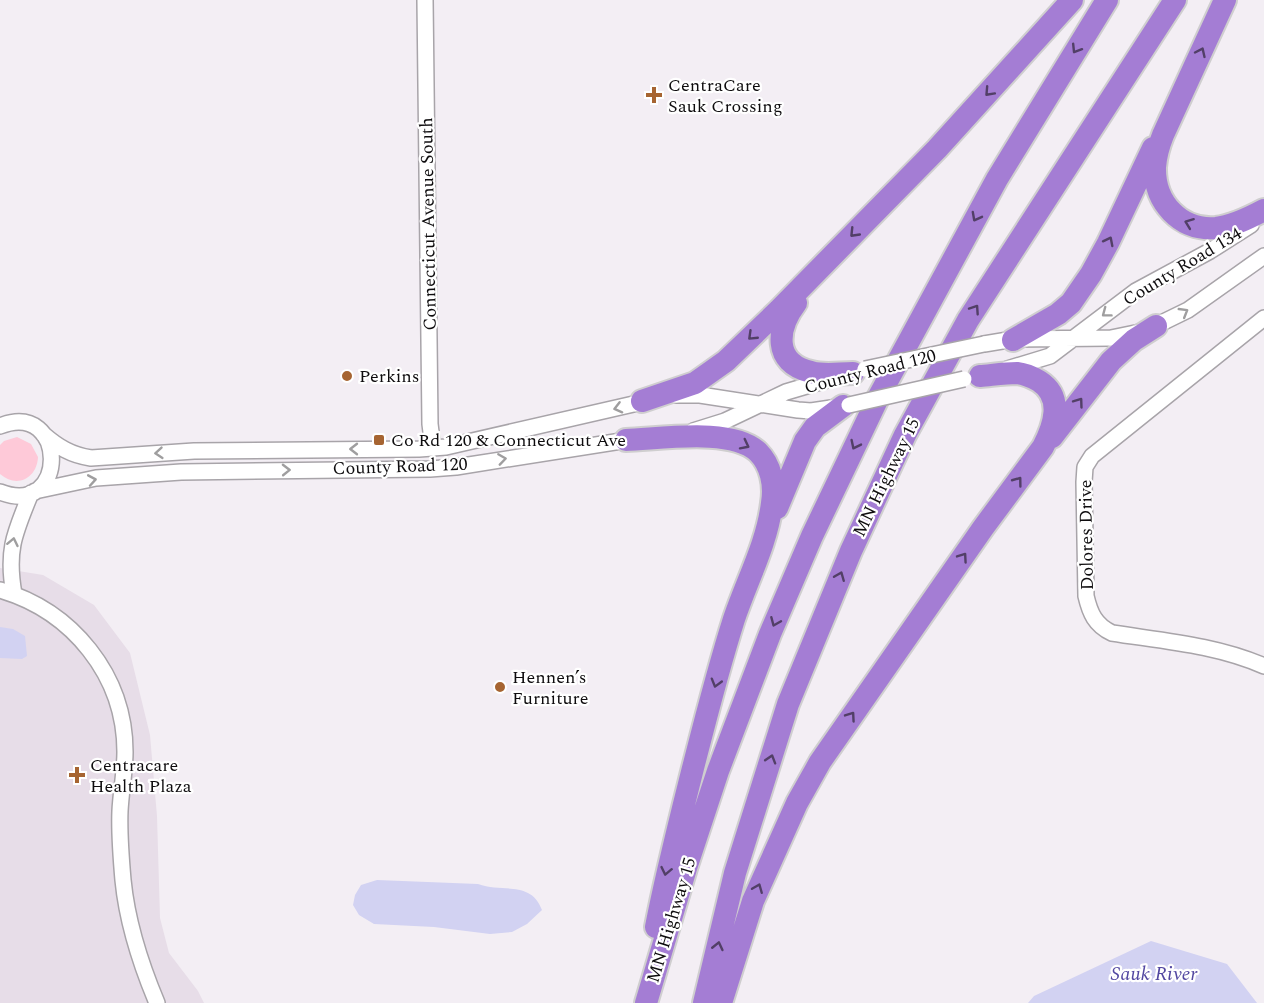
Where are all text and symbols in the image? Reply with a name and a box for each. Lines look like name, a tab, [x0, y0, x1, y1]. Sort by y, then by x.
one-way arrow	[1072, 43, 1083, 54]
one-way arrow	[1194, 48, 1206, 59]
place label: CentraCare Sauk Crossing	[668, 72, 783, 120]
one-way arrow	[985, 85, 996, 96]
marker: CentraCare Sauk Crossing	[645, 86, 663, 104]
street label: Connecticut Avenue South	[413, 117, 444, 331]
one-way arrow	[972, 211, 983, 221]
one-way arrow	[1184, 218, 1195, 230]
street label: County Road 134	[1117, 220, 1247, 313]
one-way arrow	[851, 225, 862, 236]
one-way arrow	[1102, 236, 1113, 247]
one-way arrow	[968, 305, 980, 315]
one-way arrow	[1102, 306, 1113, 317]
one-way arrow	[1177, 307, 1188, 319]
one-way arrow	[749, 329, 759, 340]
street label: County Road 120	[801, 342, 939, 401]
place label: Perkins	[359, 363, 420, 390]
marker: Perkins	[340, 369, 354, 383]
one-way arrow	[1072, 397, 1083, 408]
one-way arrow	[613, 400, 623, 413]
street label: MN Highway 15	[846, 413, 927, 541]
place label: Co Rd 120 & Connecticut Ave	[391, 427, 626, 454]
marker: Co Rd 120 & Connecticut Ave	[372, 433, 386, 447]
one-way arrow	[739, 438, 749, 449]
one-way arrow	[850, 438, 862, 449]
one-way arrow	[349, 443, 358, 455]
one-way arrow	[154, 447, 163, 460]
street label: County Road 120	[332, 451, 468, 482]
one-way arrow	[497, 454, 506, 466]
one-way arrow	[282, 463, 291, 476]
one-way arrow	[87, 474, 96, 486]
one-way arrow	[1011, 477, 1022, 488]
street label: Dolores Drive	[1072, 479, 1101, 591]
one-way arrow	[6, 537, 19, 547]
one-way arrow	[956, 553, 967, 564]
one-way arrow	[833, 572, 845, 583]
one-way arrow	[770, 616, 782, 627]
place label: Hennen’s Furniture	[512, 664, 588, 712]
one-way arrow	[711, 677, 723, 688]
marker: Hennen’s Furniture	[493, 680, 507, 694]
one-way arrow	[844, 712, 855, 723]
place label: Centracare Health Plaza	[90, 752, 192, 800]
one-way arrow	[764, 754, 776, 765]
marker: Centracare Health Plaza	[68, 766, 86, 784]
street label: MN Highway 15	[640, 854, 703, 986]
one-way arrow	[661, 866, 674, 876]
one-way arrow	[751, 883, 763, 894]
one-way arrow	[710, 941, 723, 951]
water label: Sauk River	[1111, 959, 1198, 989]

